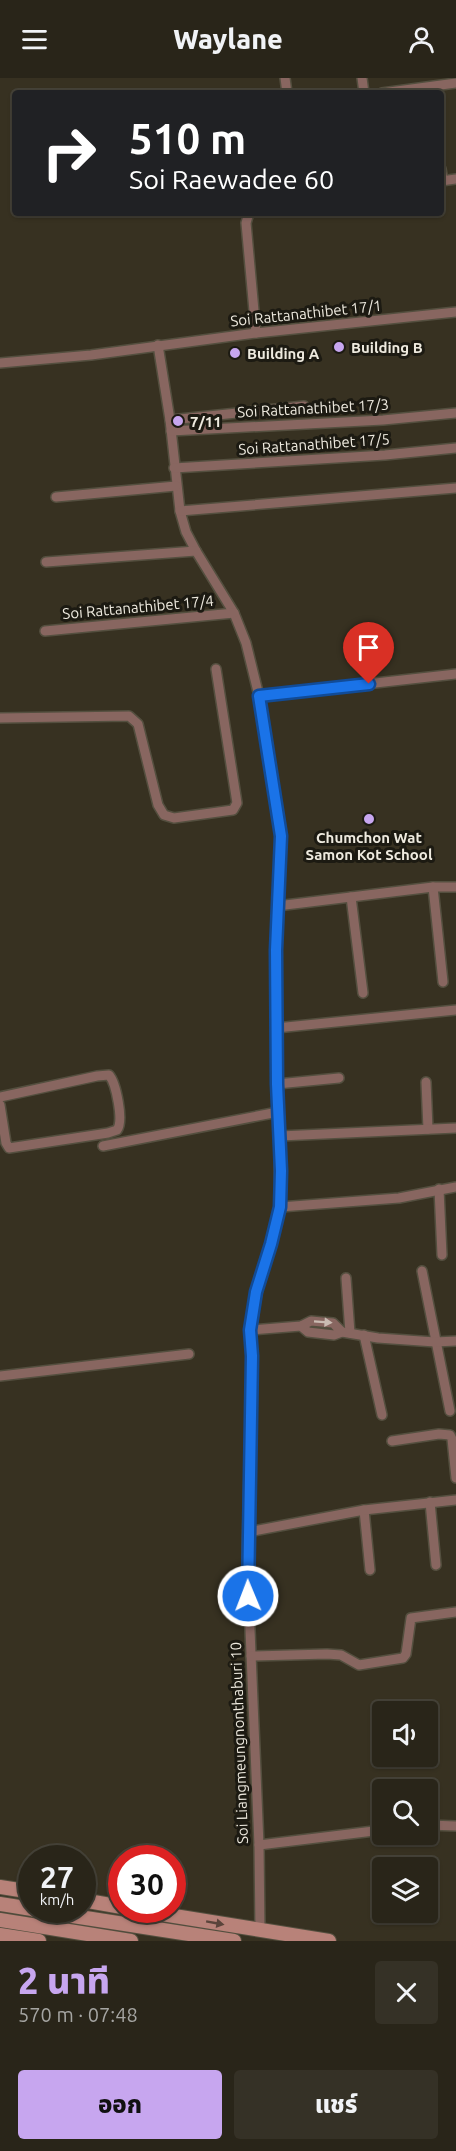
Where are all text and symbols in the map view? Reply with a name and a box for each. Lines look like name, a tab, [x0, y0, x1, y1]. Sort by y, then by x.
icon: menu	[18, 23, 51, 56]
icon: person	[405, 23, 438, 56]
text: Waylane	[173, 24, 283, 54]
icon: right	[30, 114, 108, 192]
text: 510 m	[129, 115, 246, 162]
text: Soi Raewadee 60	[129, 164, 334, 194]
street label: Soi Rattanathibet 17/1	[230, 297, 382, 329]
place label: Building B	[351, 339, 423, 356]
marker: Building B	[332, 340, 346, 354]
place label: Building A	[247, 345, 320, 362]
marker: Building A	[228, 346, 242, 360]
street label: Soi Rattanathibet 17/3	[237, 396, 389, 420]
place label: 7/11	[190, 413, 222, 430]
marker: 7/11	[171, 414, 185, 428]
street label: Soi Rattanathibet 17/5	[238, 430, 390, 458]
street label: Soi Rattanathibet 17/4	[62, 592, 214, 622]
pin	[343, 622, 394, 684]
icon: arrive	[352, 631, 385, 664]
marker: Chumchon Wat Samon Kot School	[362, 812, 376, 826]
place label: Chumchon Wat Samon Kot School	[306, 829, 433, 863]
one-way arrow	[313, 1318, 332, 1327]
position arrow	[216, 1564, 280, 1628]
street label: Soi Liangmeungnonthaburi 10	[227, 1642, 251, 1844]
map controls	[372, 1701, 438, 1923]
button: sound	[372, 1701, 438, 1767]
button: search	[372, 1779, 438, 1845]
speed limit sign: 30	[108, 1845, 186, 1923]
button: layers	[372, 1857, 438, 1923]
text: 27	[40, 1860, 74, 1894]
text: km/h	[40, 1891, 74, 1908]
one-way arrow	[206, 1919, 225, 1928]
text: 2 นาที	[18, 1960, 110, 2001]
button: close	[375, 1961, 438, 2024]
text: 570 m · 07:48	[18, 2003, 138, 2026]
button: ออก	[18, 2070, 222, 2139]
button: แชร์	[234, 2070, 438, 2139]

